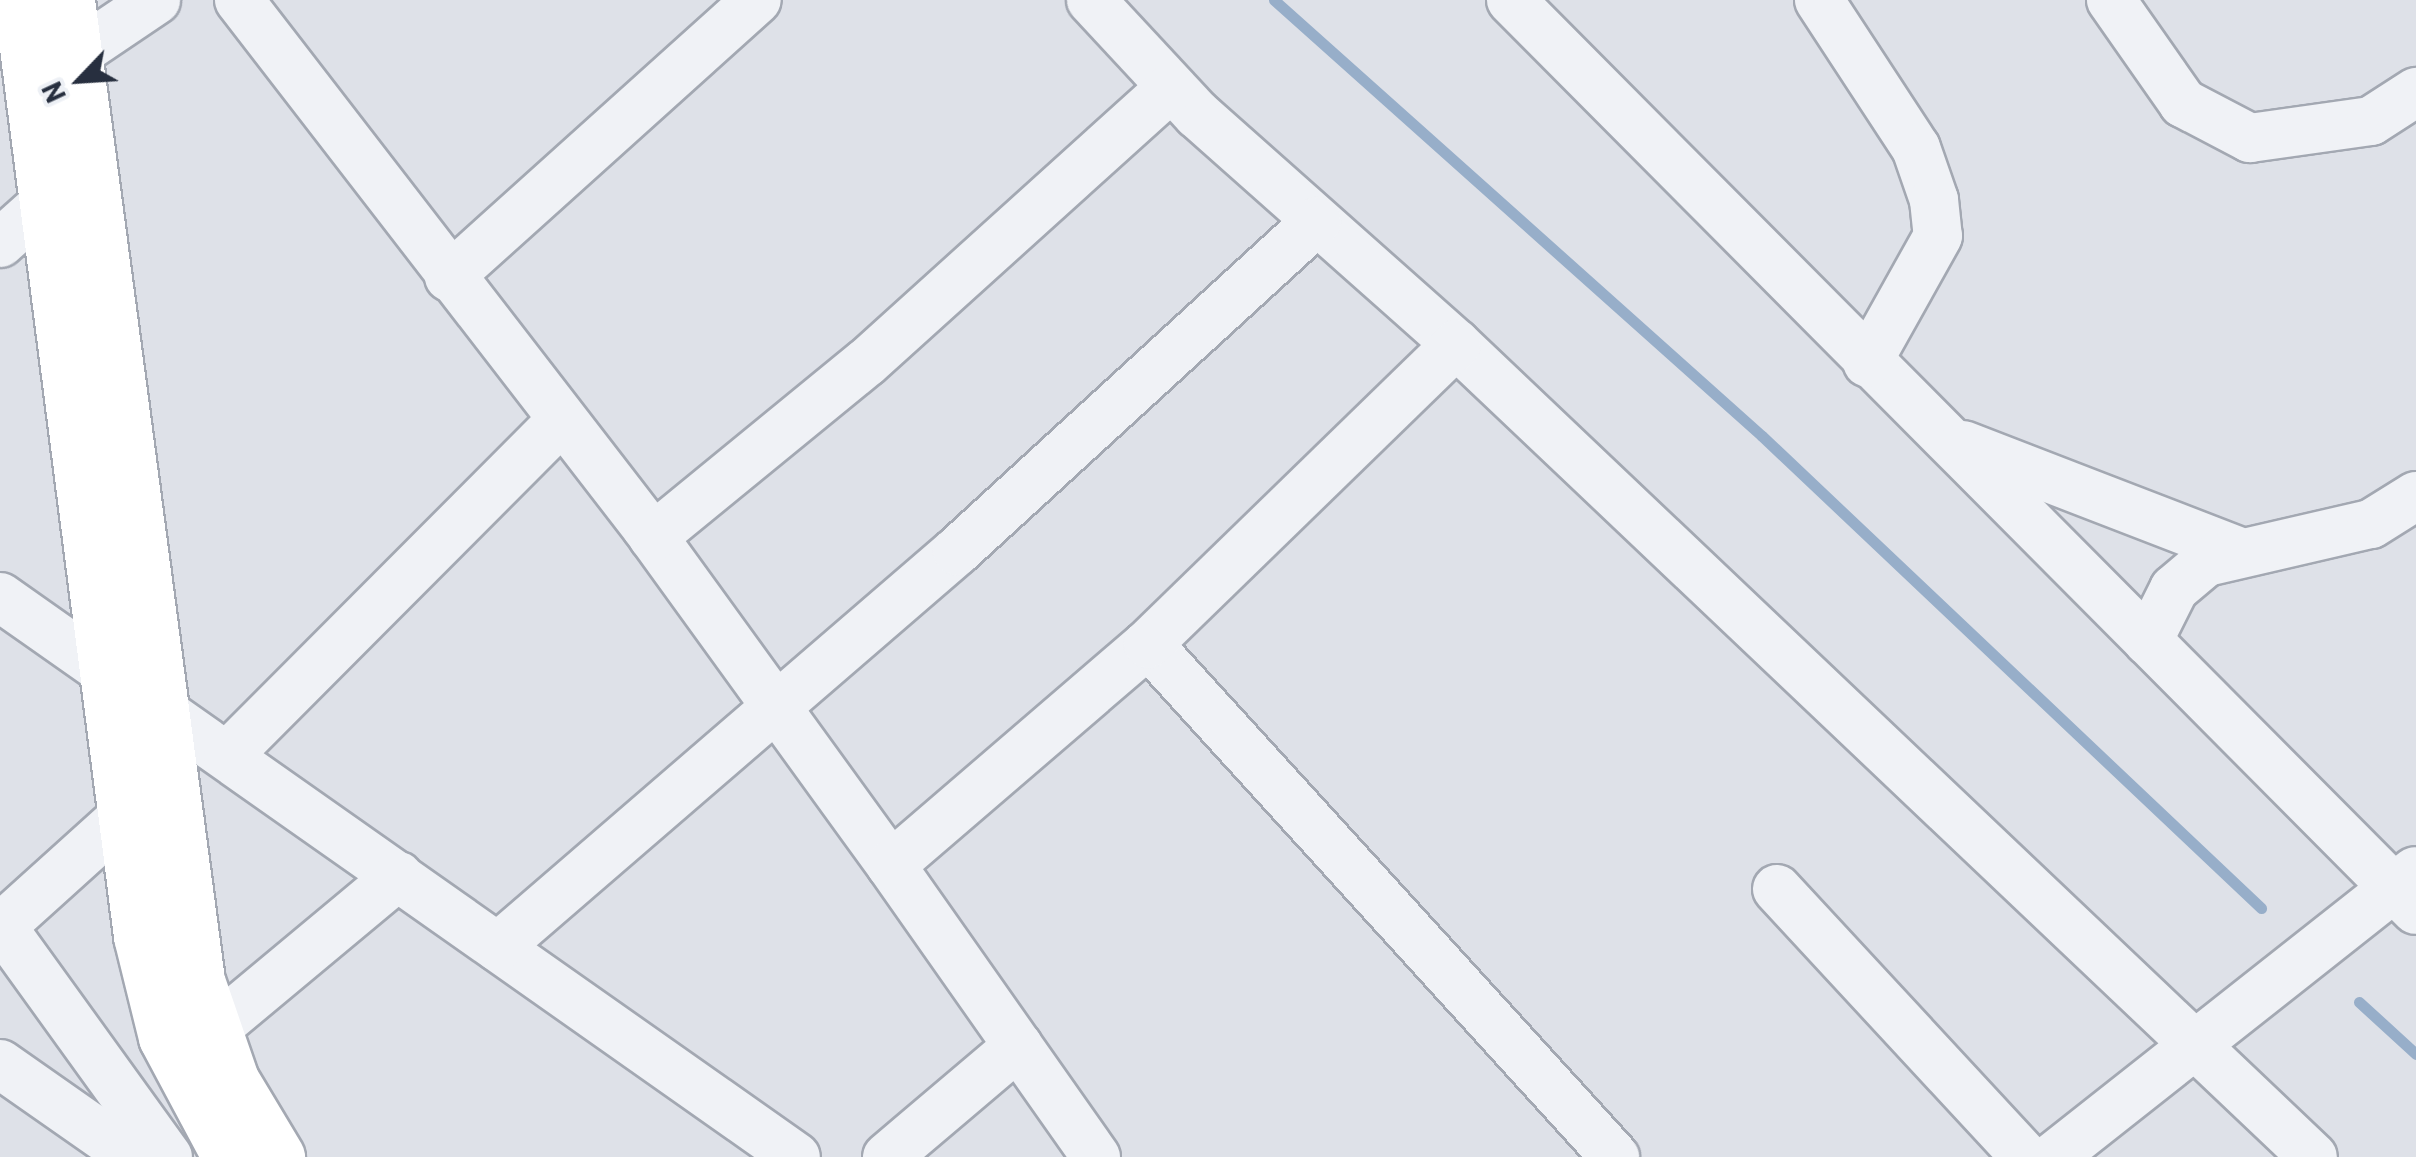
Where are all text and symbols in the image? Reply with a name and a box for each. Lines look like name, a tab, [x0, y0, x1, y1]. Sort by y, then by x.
north arrow	[30, 30, 130, 130]
text: N	[33, 77, 72, 108]

